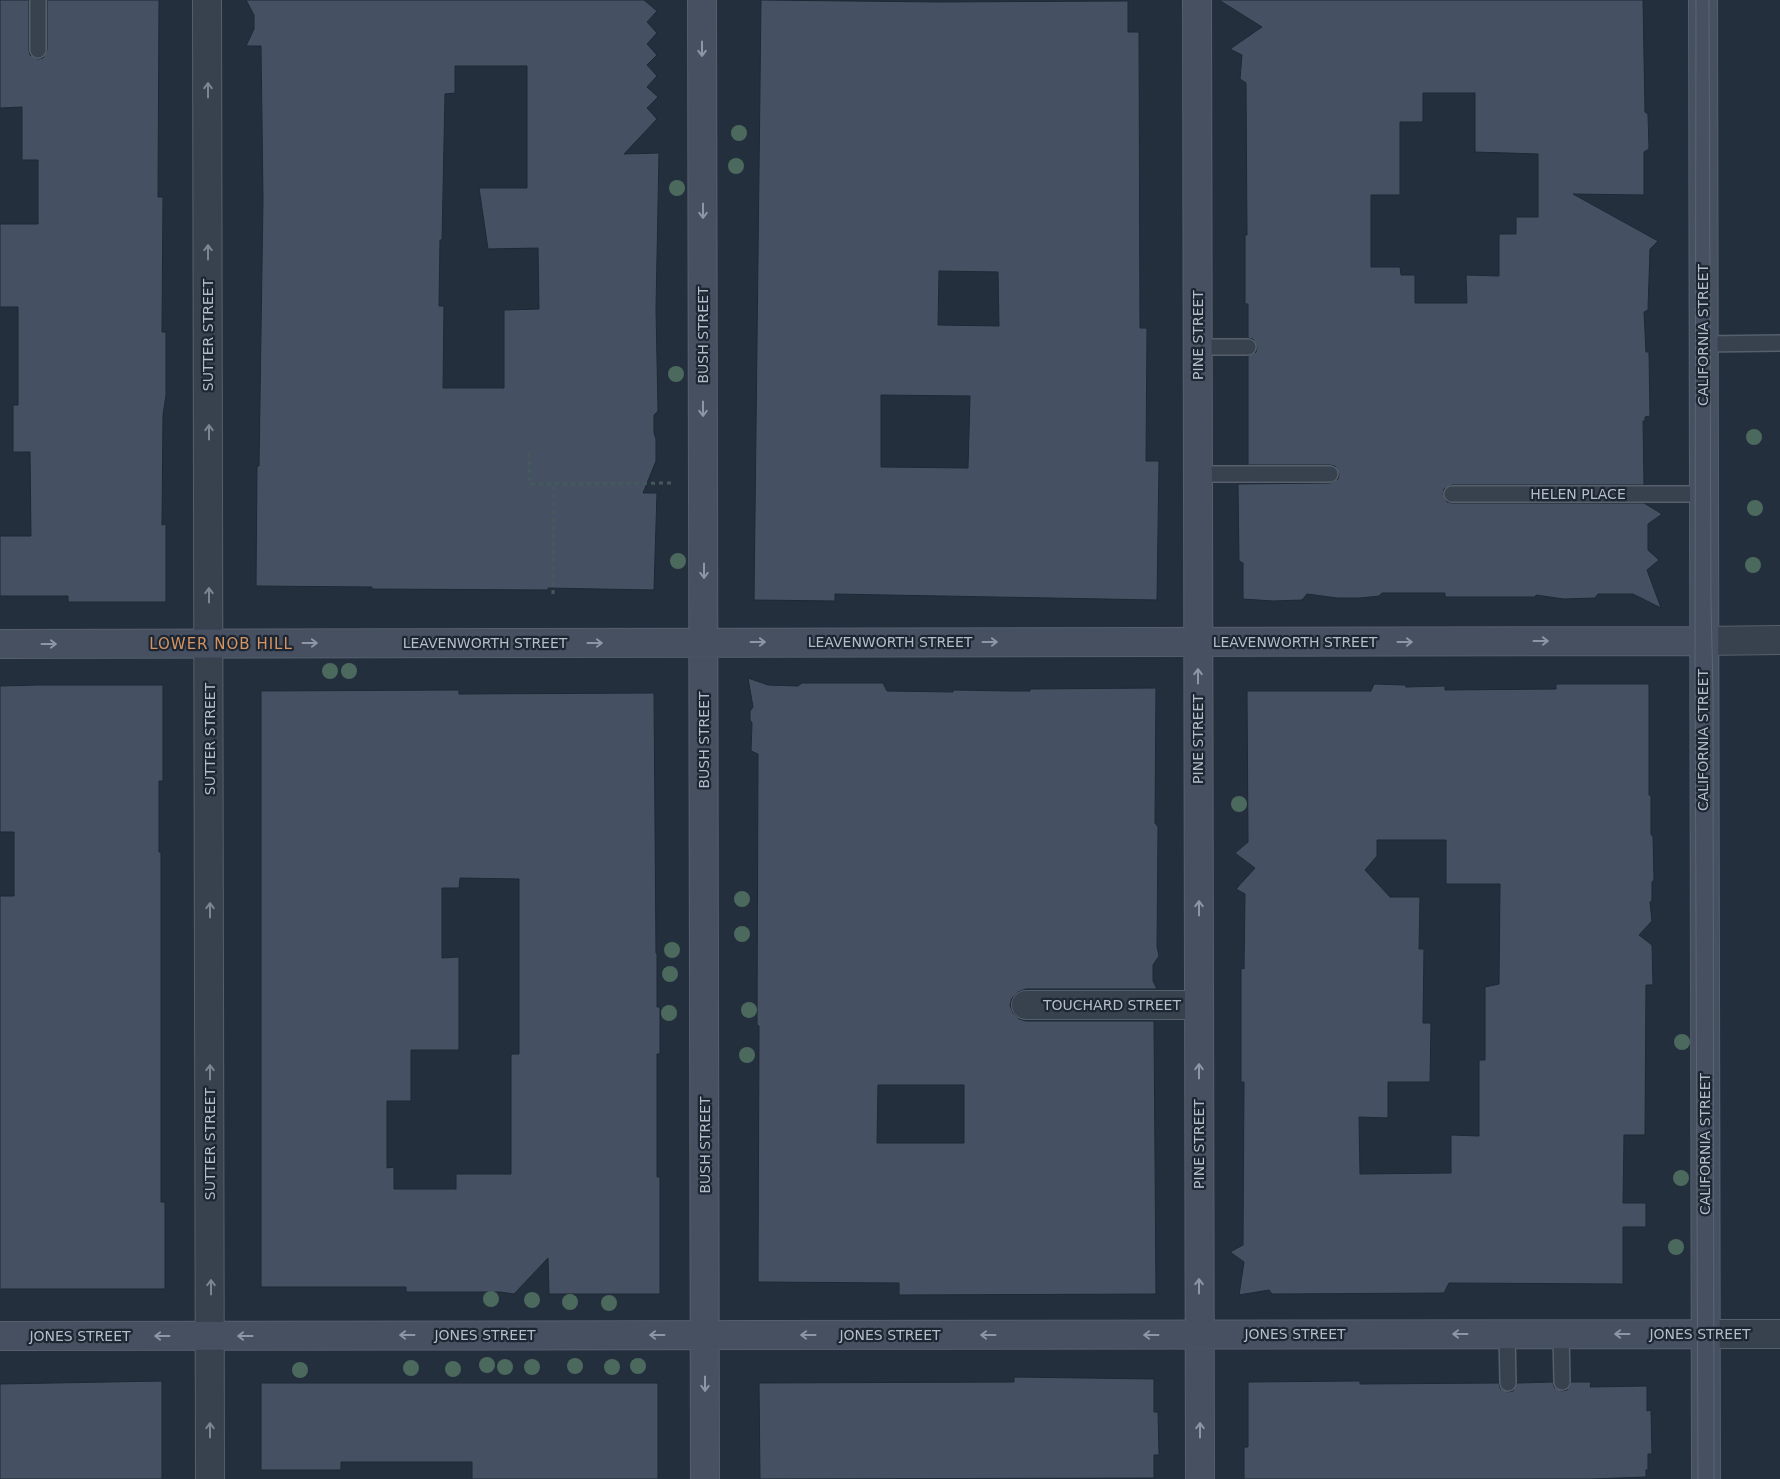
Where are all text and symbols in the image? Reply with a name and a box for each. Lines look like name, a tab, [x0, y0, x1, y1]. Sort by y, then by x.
one-way arrow	[698, 40, 707, 56]
one-way arrow	[203, 82, 212, 98]
one-way arrow	[698, 202, 708, 219]
one-way arrow	[203, 244, 213, 260]
street label: CALIFORNIA STREET	[1695, 263, 1711, 406]
street label: SUTTER STREET	[200, 278, 216, 391]
street label: BUSH STREET	[695, 286, 711, 384]
street label: PINE STREET	[1190, 290, 1206, 380]
one-way arrow	[698, 400, 708, 416]
one-way arrow	[204, 424, 214, 440]
street label: HELEN PLACE	[1530, 486, 1626, 502]
one-way arrow	[699, 562, 709, 579]
one-way arrow	[204, 587, 214, 603]
street label: LEAVENWORTH STREET	[808, 634, 973, 650]
street label: LEAVENWORTH STREET	[1213, 634, 1378, 650]
district label: LOWER NOB HILL	[149, 635, 293, 653]
street label: LEAVENWORTH STREET	[403, 635, 568, 651]
one-way arrow	[1532, 636, 1549, 646]
one-way arrow	[750, 637, 766, 647]
one-way arrow	[982, 637, 998, 647]
one-way arrow	[1396, 637, 1412, 647]
one-way arrow	[302, 638, 318, 648]
one-way arrow	[587, 638, 603, 648]
one-way arrow	[40, 639, 56, 649]
one-way arrow	[1193, 668, 1203, 684]
street label: CALIFORNIA STREET	[1695, 668, 1711, 811]
street label: SUTTER STREET	[202, 682, 218, 795]
street label: BUSH STREET	[696, 691, 712, 789]
street label: PINE STREET	[1190, 694, 1206, 784]
one-way arrow	[1194, 901, 1203, 917]
one-way arrow	[205, 902, 215, 918]
street label: TOUCHARD STREET	[1042, 997, 1181, 1013]
one-way arrow	[1194, 1063, 1204, 1080]
one-way arrow	[205, 1064, 215, 1080]
street label: CALIFORNIA STREET	[1697, 1072, 1713, 1215]
street label: SUTTER STREET	[202, 1087, 218, 1200]
street label: BUSH STREET	[697, 1096, 713, 1194]
street label: PINE STREET	[1191, 1099, 1207, 1189]
one-way arrow	[1194, 1278, 1204, 1294]
one-way arrow	[206, 1279, 215, 1295]
street label: JONES STREET	[1243, 1326, 1346, 1342]
street label: JONES STREET	[1648, 1326, 1751, 1342]
street label: JONES STREET	[433, 1327, 536, 1343]
street label: JONES STREET	[838, 1327, 941, 1343]
street label: JONES STREET	[28, 1328, 131, 1344]
one-way arrow	[1452, 1329, 1468, 1339]
one-way arrow	[1614, 1329, 1630, 1339]
one-way arrow	[399, 1330, 416, 1340]
one-way arrow	[649, 1330, 666, 1340]
one-way arrow	[800, 1330, 816, 1340]
one-way arrow	[980, 1330, 996, 1340]
one-way arrow	[1143, 1330, 1159, 1340]
one-way arrow	[154, 1331, 170, 1341]
one-way arrow	[237, 1331, 253, 1341]
one-way arrow	[700, 1376, 710, 1392]
one-way arrow	[205, 1423, 215, 1439]
one-way arrow	[1195, 1423, 1204, 1439]

